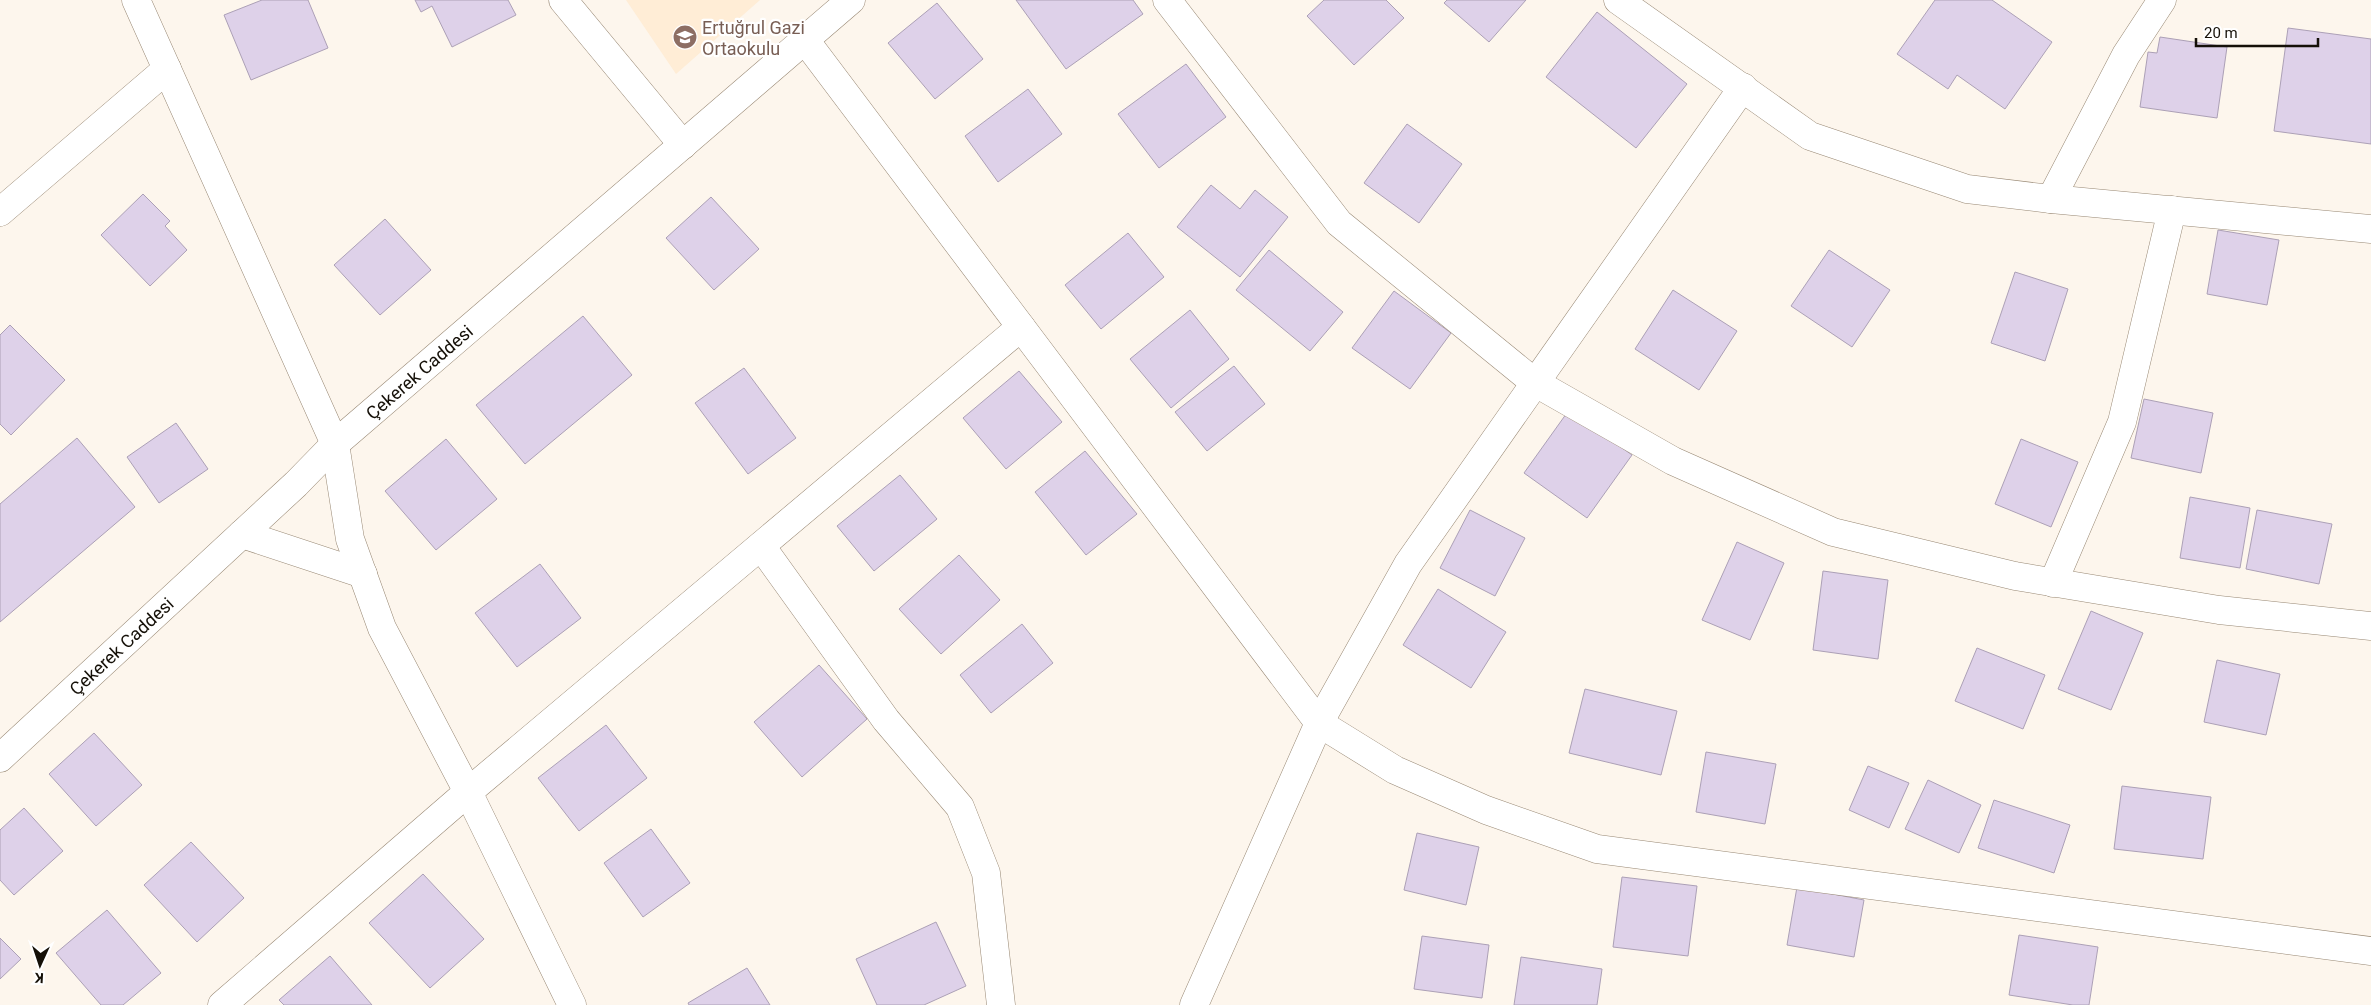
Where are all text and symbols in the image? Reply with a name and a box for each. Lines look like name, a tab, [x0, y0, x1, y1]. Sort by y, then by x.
scale bar	[2196, 15, 2318, 47]
place label: Ertuğrul Gazi Ortaokulu	[702, 17, 805, 59]
school or university icon: Ertuğrul Gazi Ortaokulu	[672, 24, 698, 50]
text: 20 m	[2204, 24, 2238, 42]
street label: Çekerek Caddesi	[361, 320, 477, 423]
street label: Çekerek Caddesi	[65, 593, 177, 699]
north arrow	[15, 940, 65, 990]
text: K	[34, 970, 44, 986]

